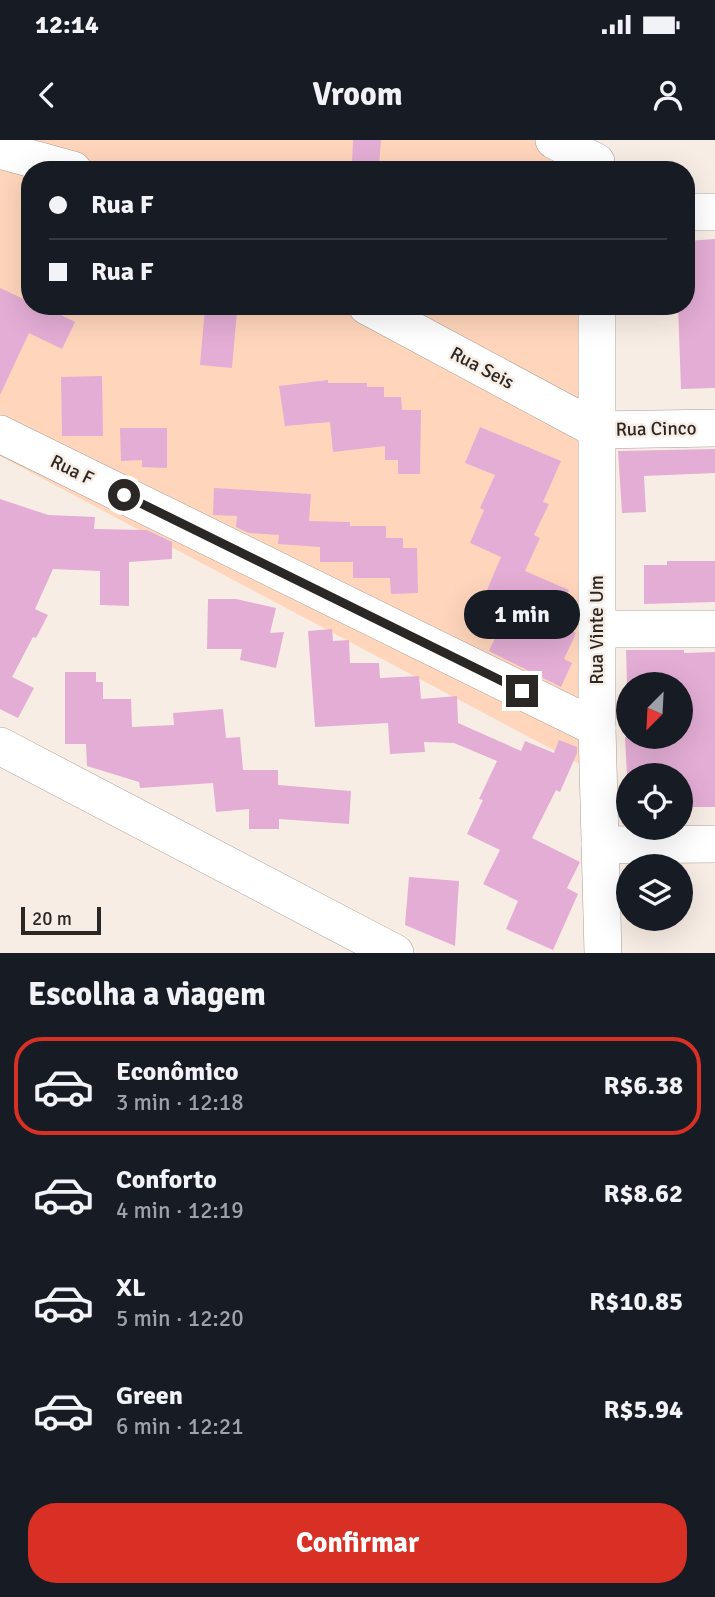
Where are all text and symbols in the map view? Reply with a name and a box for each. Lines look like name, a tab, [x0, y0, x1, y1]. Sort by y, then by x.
text: 12:14	[35, 9, 99, 41]
text: Vroom	[312, 75, 403, 114]
icon: back	[28, 76, 66, 114]
icon: person	[649, 76, 687, 114]
text: Rua F	[91, 189, 154, 221]
text: Rua F	[91, 256, 154, 288]
street label: Rua Seis	[446, 341, 518, 395]
street label: Rua Cinco	[615, 416, 697, 442]
street label: Rua F	[46, 449, 98, 491]
route start	[108, 479, 140, 511]
street label: Rua Vinte Um	[585, 575, 609, 685]
callout: 1 min	[464, 589, 580, 638]
text: 1 min	[494, 600, 550, 629]
north arrow	[616, 672, 693, 749]
map controls	[616, 672, 693, 931]
route end	[506, 675, 538, 707]
button: locate	[616, 763, 693, 840]
button: layers	[616, 854, 693, 931]
scale bar	[21, 904, 102, 936]
text: 20 m	[32, 907, 72, 931]
text: Escolha a viagem	[28, 975, 266, 1014]
icon: car	[32, 1055, 95, 1118]
text: Econômico	[116, 1056, 239, 1088]
text: R$6.38	[603, 1070, 683, 1102]
text: 3 min · 12:18	[116, 1088, 244, 1117]
icon: car	[32, 1163, 95, 1226]
text: Conforto	[116, 1164, 217, 1196]
text: R$8.62	[603, 1178, 683, 1210]
text: 4 min · 12:19	[116, 1196, 244, 1225]
icon: car	[32, 1271, 95, 1334]
text: XL	[116, 1272, 146, 1304]
text: R$10.85	[589, 1286, 683, 1318]
text: 5 min · 12:20	[116, 1304, 244, 1333]
icon: car	[32, 1379, 95, 1442]
text: Green	[116, 1380, 183, 1412]
text: R$5.94	[603, 1394, 683, 1426]
text: 6 min · 12:21	[116, 1412, 244, 1441]
button: Confirmar	[28, 1503, 687, 1583]

